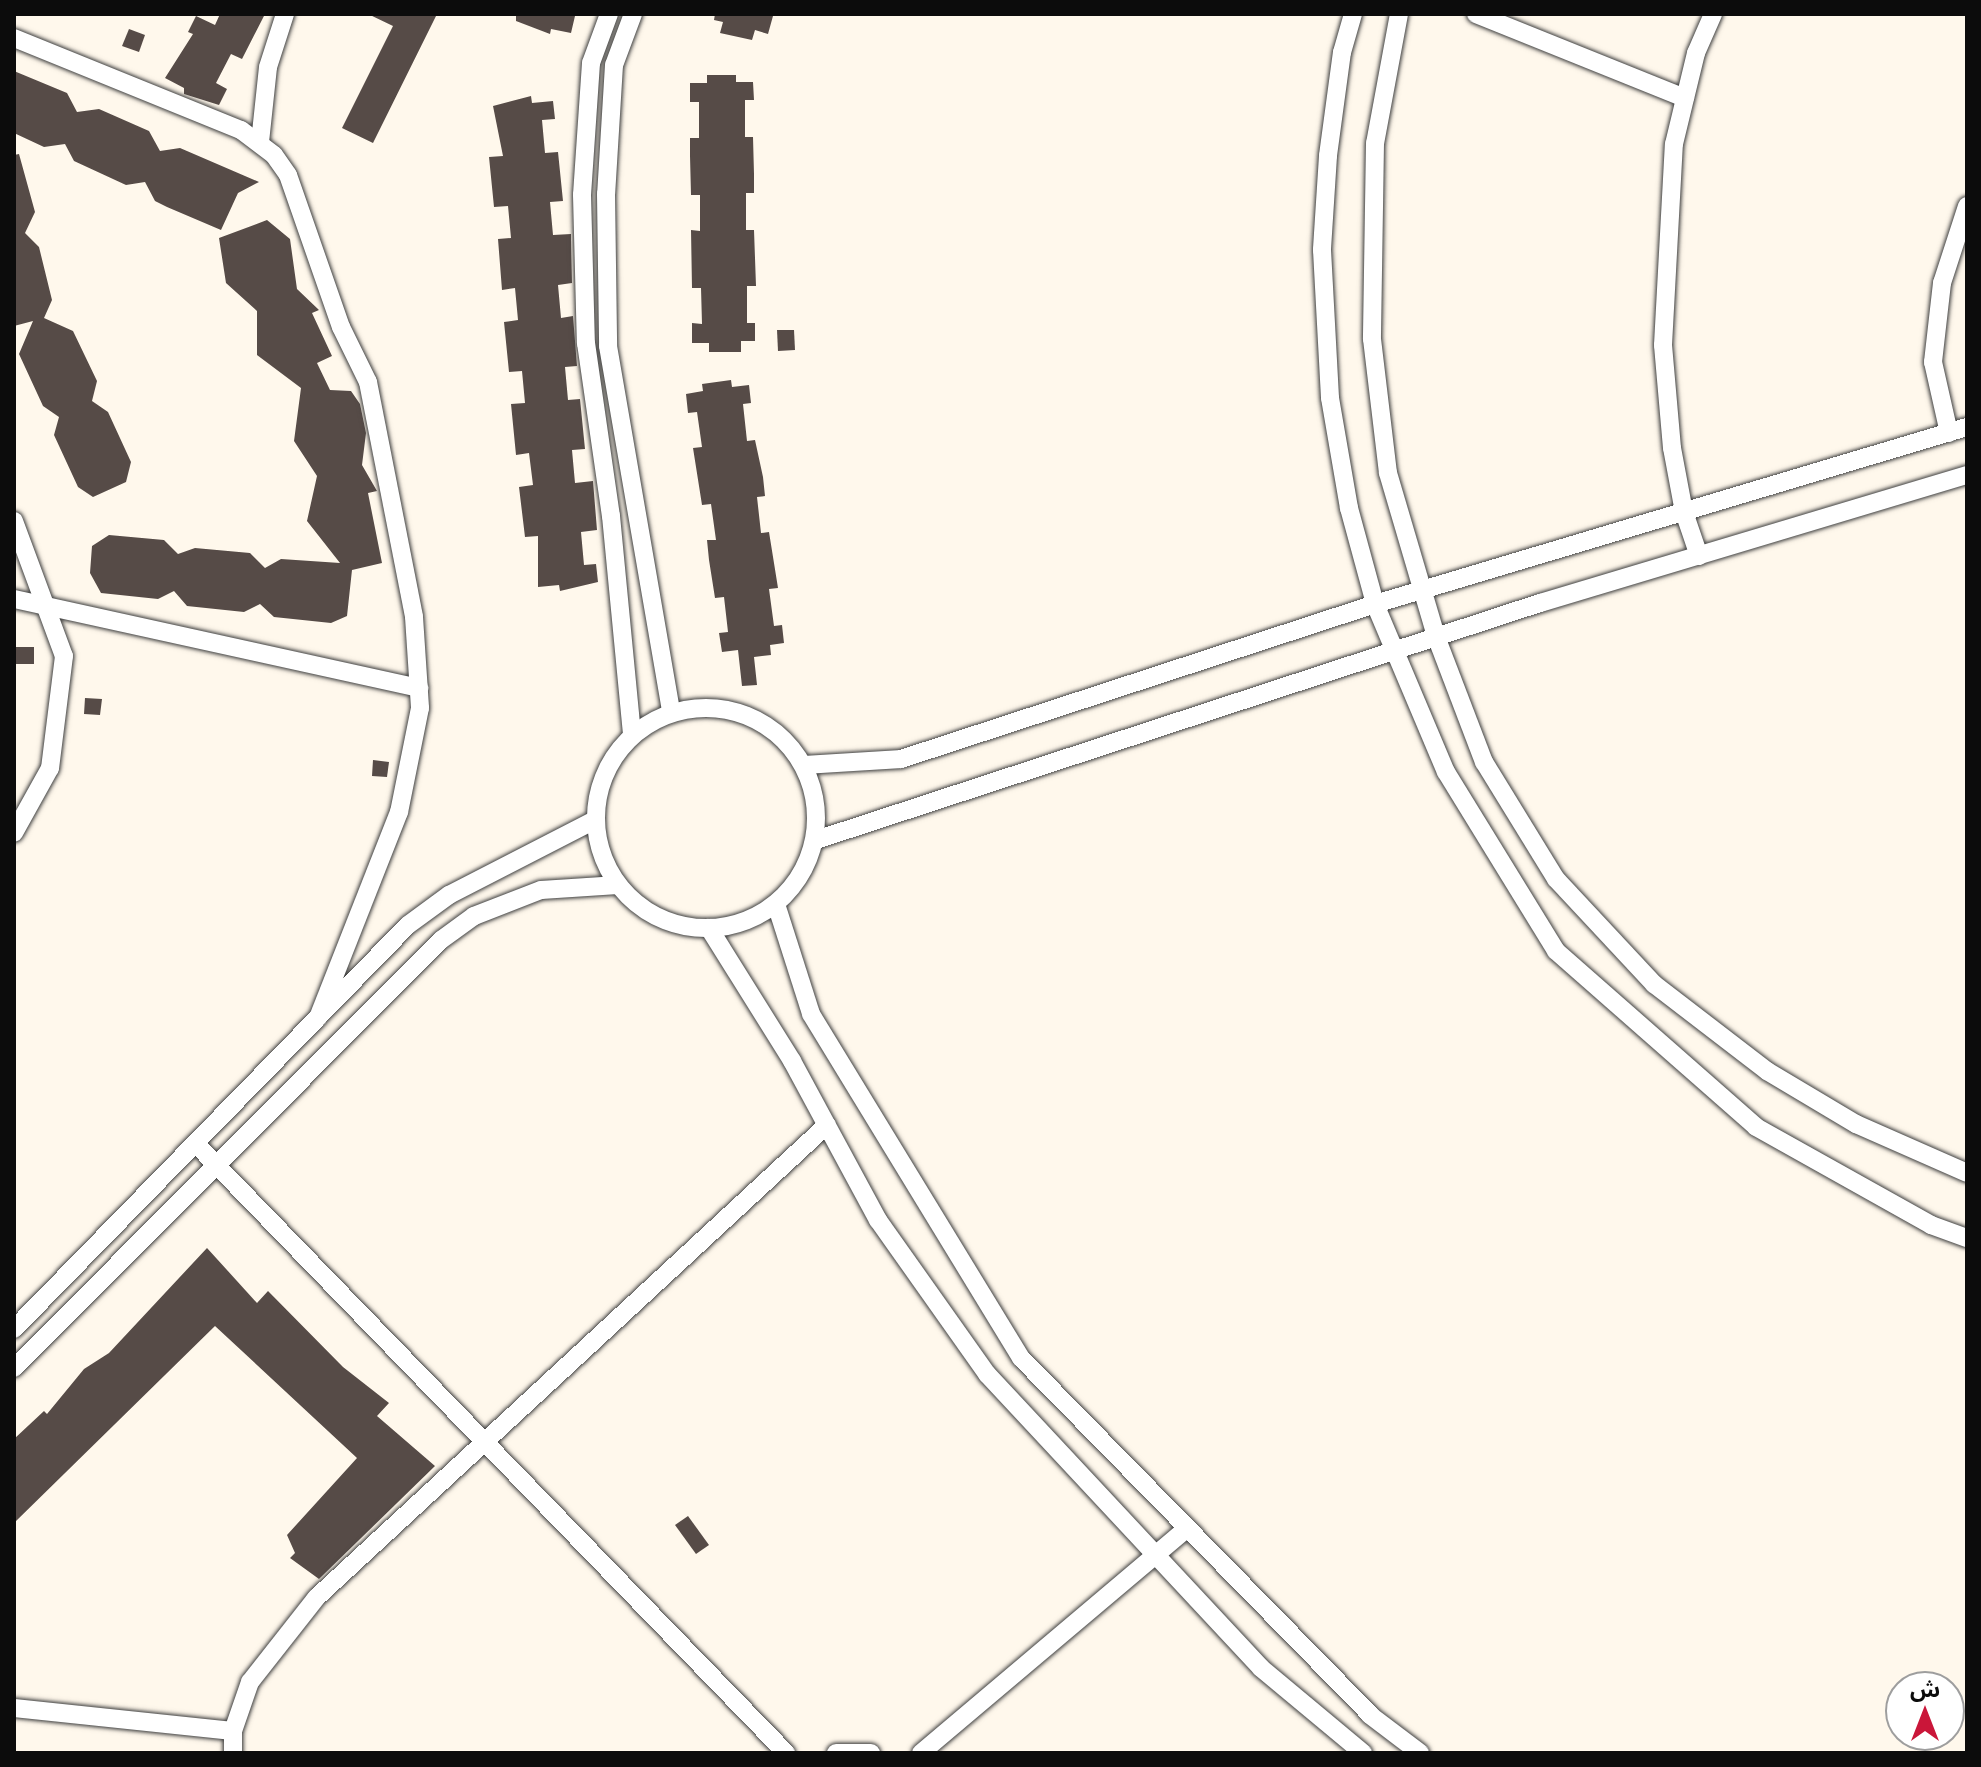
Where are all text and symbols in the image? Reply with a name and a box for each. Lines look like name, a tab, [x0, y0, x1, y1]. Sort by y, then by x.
north arrow	[1885, 1671, 1965, 1751]
text: ش	[1910, 1674, 1940, 1703]

